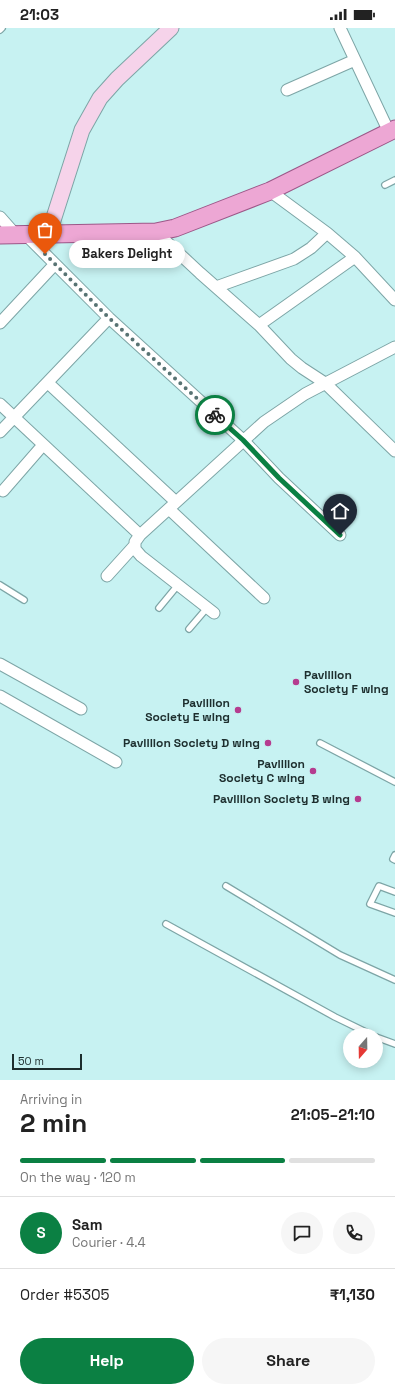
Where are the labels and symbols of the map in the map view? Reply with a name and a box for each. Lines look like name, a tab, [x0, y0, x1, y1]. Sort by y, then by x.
pin	[28, 213, 62, 254]
callout: Bakers Delight	[69, 240, 185, 268]
courier	[195, 395, 235, 435]
pin	[323, 494, 357, 535]
place label: Pavillion Society F wing	[304, 667, 389, 697]
marker: Pavillion Society F wing	[291, 677, 301, 687]
place label: Pavillion Society E wing	[145, 695, 230, 725]
marker: Pavillion Society E wing	[233, 705, 243, 715]
place label: Pavillion Society D wing	[123, 735, 260, 751]
marker: Pavillion Society D wing	[263, 738, 273, 748]
place label: Pavillion Society C wing	[219, 756, 305, 786]
marker: Pavillion Society C wing	[308, 766, 318, 776]
place label: Pavillion Society B wing	[213, 791, 350, 807]
marker: Pavillion Society B wing	[353, 794, 363, 804]
north arrow	[343, 1028, 383, 1068]
scale bar	[12, 1052, 82, 1071]

